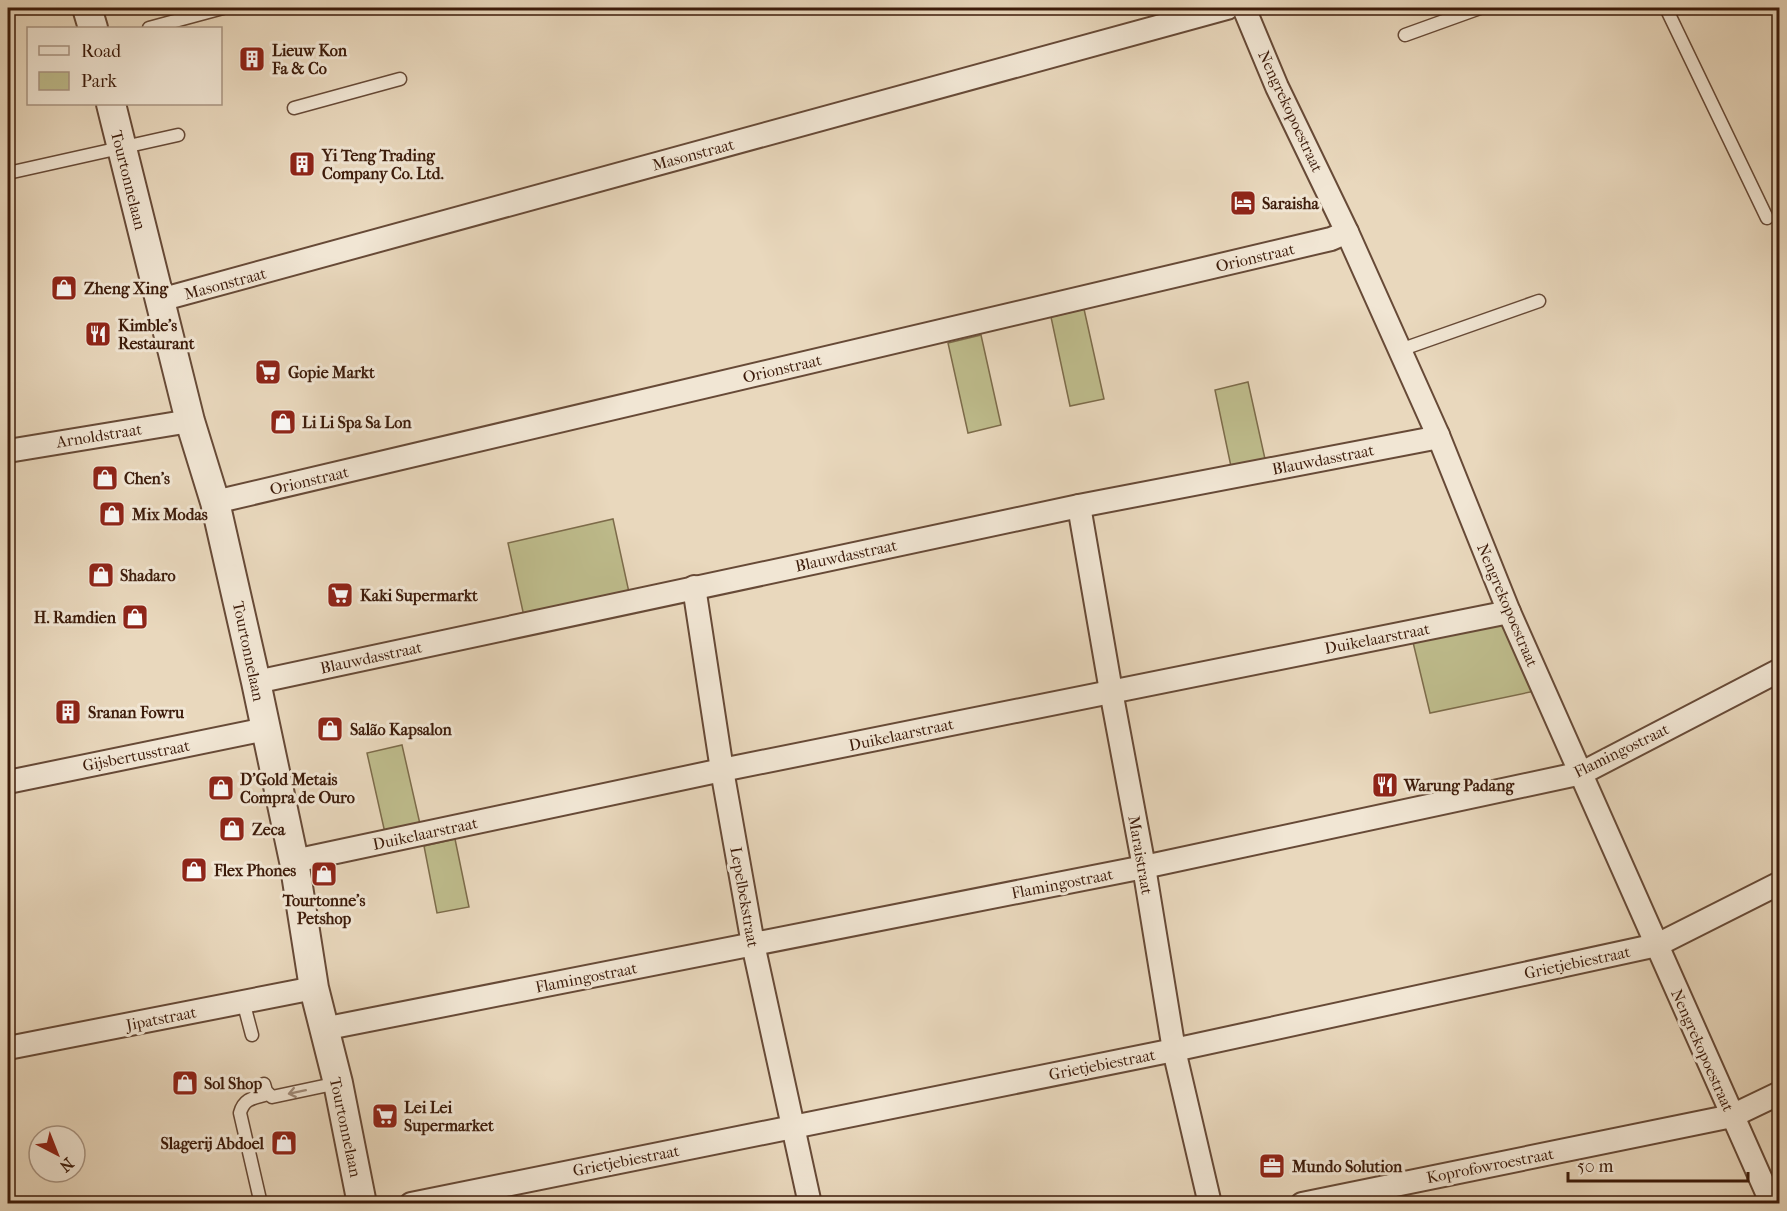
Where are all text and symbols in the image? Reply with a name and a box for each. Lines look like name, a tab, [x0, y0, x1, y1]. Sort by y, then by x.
legend	[27, 27, 222, 105]
text: Road	[81, 41, 121, 62]
place label: Lieuw Kon Fa & Co	[271, 41, 348, 78]
building icon: Lieuw Kon Fa & Co	[237, 44, 267, 74]
street label: Nengrekopoestraat	[1254, 47, 1327, 175]
text: Park	[81, 71, 118, 92]
street label: Tourtonnelaan	[107, 128, 150, 232]
street label: Masonstraat	[650, 134, 737, 175]
place label: Yi Teng Trading Company Co. Ltd.	[321, 146, 444, 184]
building icon: Yi Teng Trading Company Co. Ltd.	[287, 149, 317, 179]
hotel icon: Saraisha	[1228, 188, 1258, 218]
place label: Saraisha	[1262, 194, 1319, 213]
street label: Orionstraat	[1214, 239, 1297, 276]
street label: Masonstraat	[182, 263, 269, 304]
shop icon: Zheng Xing	[49, 273, 79, 303]
place label: Zheng Xing	[84, 279, 168, 299]
place label: Kimble's Restaurant	[118, 316, 195, 353]
restaurant icon: Kimble's Restaurant	[83, 319, 113, 349]
street label: Orionstraat	[741, 350, 824, 387]
supermarket icon: Gopie Markt	[253, 357, 283, 387]
place label: Gopie Markt	[288, 363, 375, 383]
shop icon: Li Li Spa Sa Lon	[268, 407, 298, 437]
place label: Li Li Spa Sa Lon	[302, 413, 412, 433]
street label: Arnoldstraat	[54, 419, 143, 452]
street label: Blauwdasstraat	[1270, 440, 1376, 479]
street label: Orionstraat	[268, 462, 351, 499]
shop icon: Chen's	[90, 463, 120, 493]
place label: Chen's	[124, 469, 170, 488]
shop icon: Mix Modas	[97, 499, 127, 529]
place label: Mix Modas	[131, 505, 208, 524]
street label: Blauwdasstraat	[793, 535, 899, 576]
street label: Nengrekopoestraat	[1473, 541, 1542, 670]
shop icon: Shadaro	[86, 560, 116, 590]
place label: Shadaro	[120, 566, 176, 585]
supermarket icon: Kaki Supermarkt	[325, 580, 355, 610]
place label: Kaki Supermarkt	[360, 586, 478, 606]
street label: Tourtonnelaan	[229, 599, 269, 704]
shop icon: H. Ramdien	[120, 602, 150, 632]
place label: H. Ramdien	[34, 608, 117, 627]
street label: Duikelaarstraat	[1323, 619, 1432, 658]
street label: Blauwdasstraat	[318, 637, 424, 678]
building icon: Sranan Fowru	[53, 697, 83, 727]
place label: Sranan Fowru	[88, 703, 185, 722]
shop icon: Salão Kapsalon	[315, 714, 345, 744]
street label: Duikelaarstraat	[847, 714, 956, 755]
street label: Flamingostraat	[1571, 719, 1672, 782]
place label: Salão Kapsalon	[350, 720, 453, 740]
street label: Gijsbertusstraat	[81, 736, 192, 775]
place label: D'Gold Metais Compra de Ouro	[240, 770, 355, 808]
restaurant icon: Warung Padang	[1370, 770, 1400, 800]
shop icon: D'Gold Metais Compra de Ouro	[206, 773, 236, 803]
place label: Warung Padang	[1403, 776, 1514, 796]
street label: Duikelaarstraat	[371, 813, 480, 854]
shop icon: Zeca	[217, 814, 247, 844]
street label: Maraistraat	[1124, 814, 1157, 896]
place label: Zeca	[252, 820, 286, 839]
street label: Lepelbekstraat	[726, 845, 763, 949]
shop icon: Flex Phones	[179, 855, 209, 885]
shop icon: Tourtonne's Petshop	[309, 859, 339, 889]
place label: Flex Phones	[213, 861, 296, 880]
street label: Flamingostraat	[1010, 864, 1115, 903]
place label: Tourtonne's Petshop	[282, 891, 365, 929]
street label: Grietjebiestraat	[1522, 942, 1632, 983]
street label: Flamingostraat	[534, 958, 639, 997]
street label: Nengrekopoestraat	[1667, 986, 1738, 1115]
street label: Jipatstraat	[122, 1002, 198, 1035]
street label: Grietjebiestraat	[1047, 1045, 1157, 1084]
shop icon: Sol Shop	[170, 1068, 200, 1098]
place label: Sol Shop	[204, 1074, 262, 1094]
street label: Tourtonnelaan	[326, 1075, 366, 1180]
one-way arrow	[288, 1087, 307, 1098]
place label: Lei Lei Supermarket	[404, 1098, 494, 1136]
supermarket icon: Lei Lei Supermarket	[370, 1101, 400, 1131]
north arrow	[27, 1124, 87, 1184]
shop icon: Slagerij Abdoel	[269, 1128, 299, 1158]
place label: Slagerij Abdoel	[161, 1134, 265, 1154]
street label: Grietjebiestraat	[571, 1141, 681, 1180]
street label: Koprofowroestraat	[1425, 1144, 1556, 1187]
scale bar	[1568, 1145, 1748, 1183]
office icon: Mundo Solution	[1257, 1151, 1287, 1181]
text: N	[55, 1154, 78, 1176]
text: 50 m	[1577, 1156, 1614, 1177]
place label: Mundo Solution	[1291, 1157, 1403, 1176]

